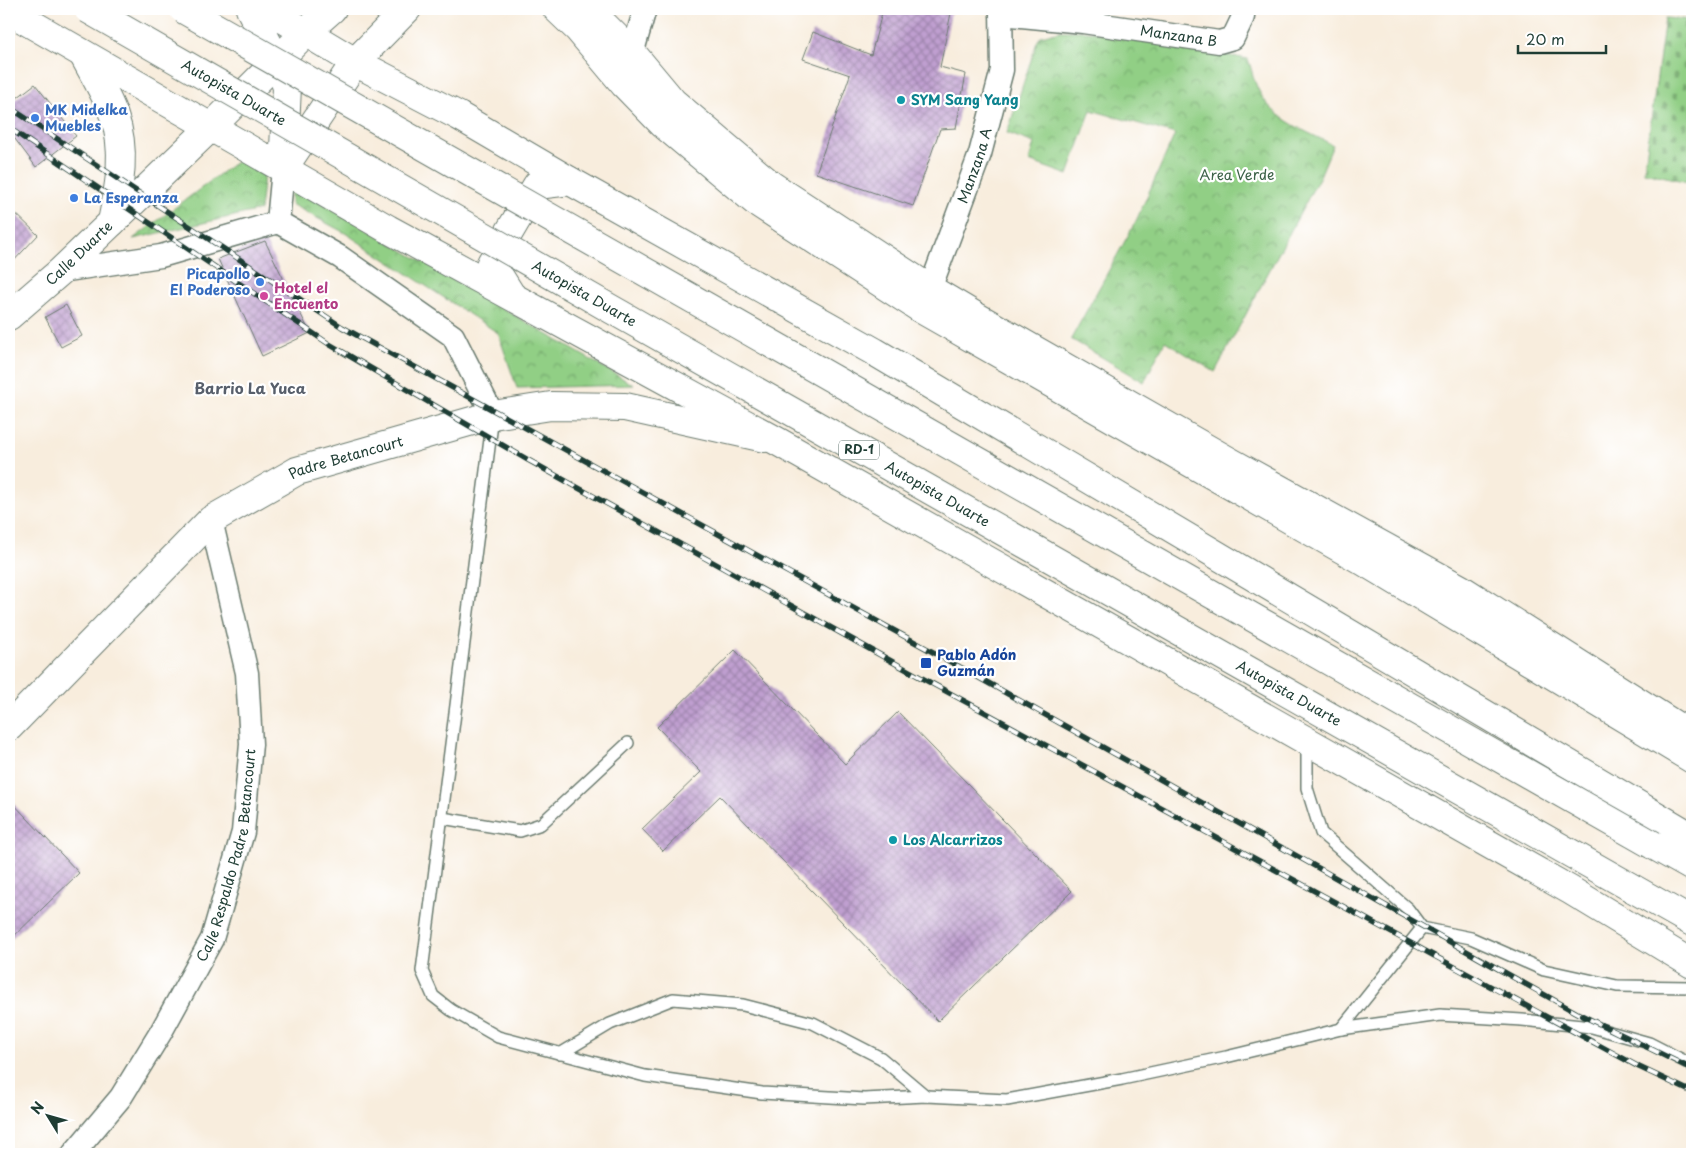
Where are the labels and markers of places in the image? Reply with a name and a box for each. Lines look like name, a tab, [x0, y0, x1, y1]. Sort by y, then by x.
place label: SYM Sang Yang	[911, 89, 1018, 110]
marker: SYM Sang Yang	[895, 94, 907, 106]
place label: MK Midelka Muebles	[45, 99, 128, 136]
marker: MK Midelka Muebles	[29, 112, 41, 124]
place label: La Esperanza	[84, 187, 179, 208]
marker: La Esperanza	[68, 192, 80, 204]
place label: Picapollo El Poderoso	[170, 263, 250, 300]
marker: Picapollo El Poderoso	[254, 276, 266, 288]
place label: Hotel el Encuento	[274, 277, 338, 314]
marker: Hotel el Encuento	[258, 290, 270, 302]
place label: Pablo Adón Guzmán	[937, 644, 1016, 681]
marker: Pablo Adón Guzmán	[919, 656, 933, 670]
place label: Los Alcarrizos	[903, 829, 1003, 850]
marker: Los Alcarrizos	[887, 834, 899, 846]

